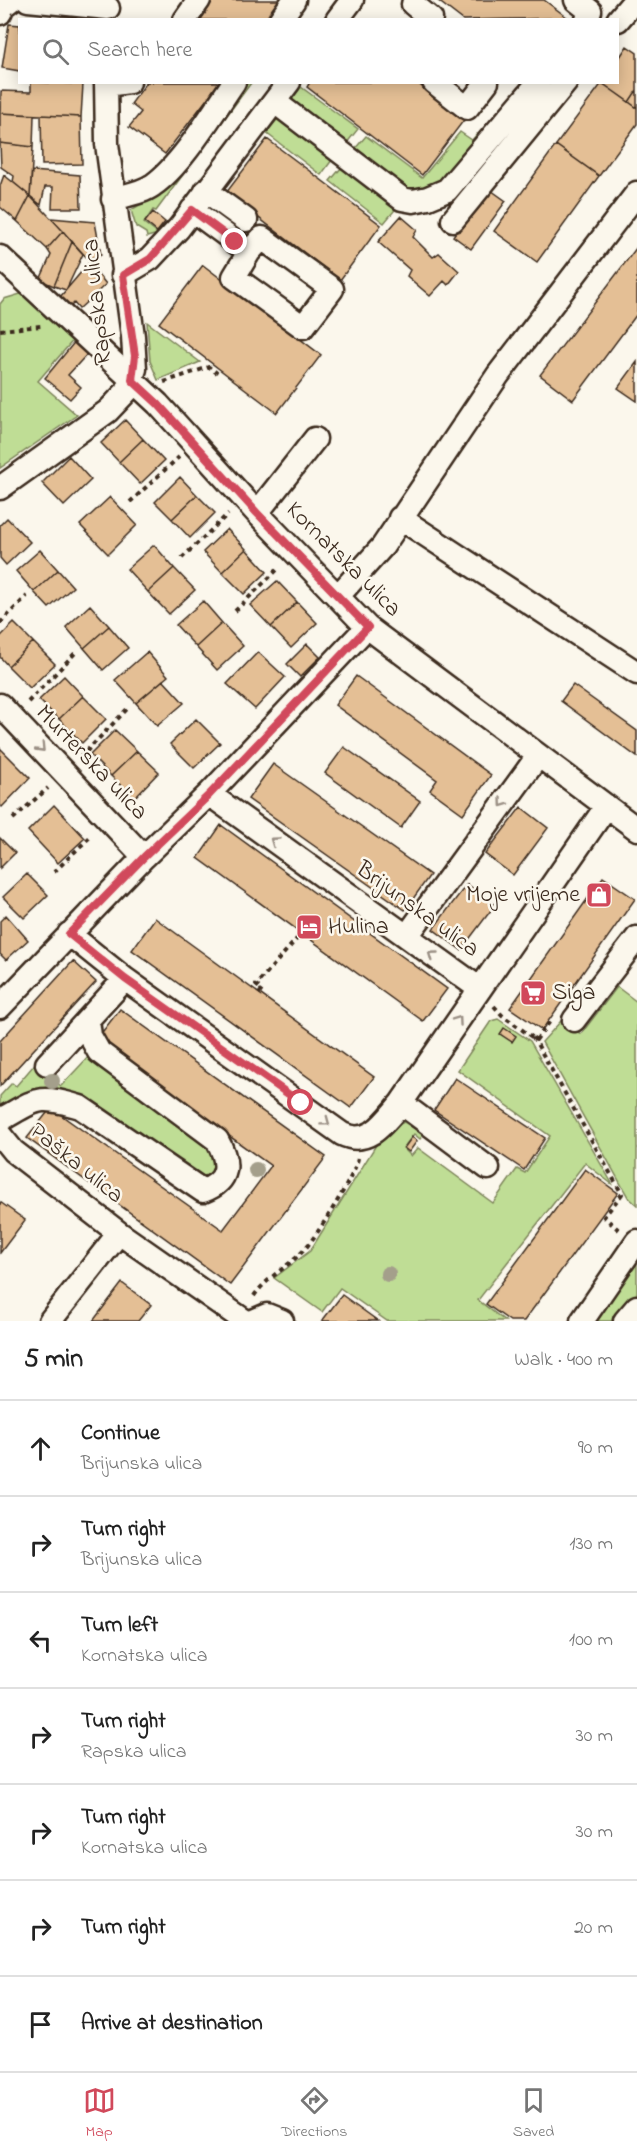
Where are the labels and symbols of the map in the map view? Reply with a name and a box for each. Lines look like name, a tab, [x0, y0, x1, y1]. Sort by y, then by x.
route end	[221, 228, 247, 254]
street label: Rapska ulica	[74, 237, 122, 367]
street label: Kornatska ulica	[277, 494, 409, 626]
street label: Murterska ulica	[27, 697, 155, 829]
one-way arrow	[33, 740, 44, 751]
one-way arrow	[499, 796, 510, 807]
one-way arrow	[269, 837, 280, 848]
street label: Brijunska ulica	[347, 852, 486, 967]
place label: Moje vrijeme	[466, 878, 580, 913]
shop icon: Moje vrijeme	[584, 880, 614, 910]
place label: Hulina	[328, 910, 389, 945]
hotel icon: Hulina	[294, 912, 324, 942]
one-way arrow	[428, 951, 439, 962]
place label: Siga	[552, 976, 596, 1011]
supermarket icon: Siga	[518, 978, 548, 1008]
one-way arrow	[451, 1015, 462, 1026]
route start	[287, 1089, 313, 1115]
street label: Paška ulica	[21, 1115, 131, 1213]
one-way arrow	[320, 1115, 331, 1126]

